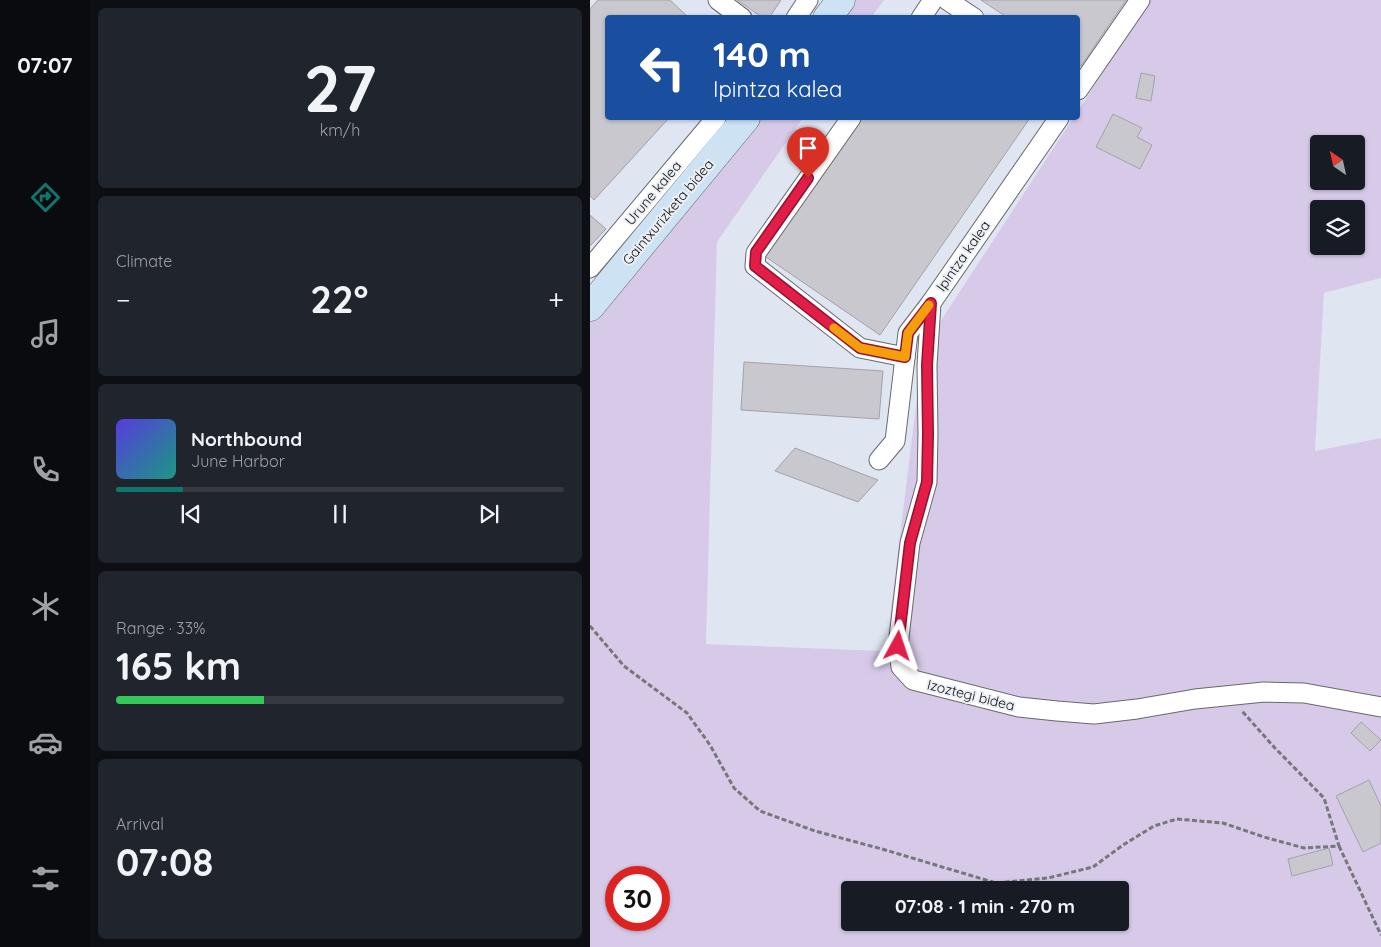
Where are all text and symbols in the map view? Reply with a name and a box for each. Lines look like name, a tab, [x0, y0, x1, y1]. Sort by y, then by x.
text: 140 m	[713, 32, 811, 76]
icon: left	[630, 35, 695, 100]
text: 27	[304, 47, 376, 128]
text: 07:07	[17, 51, 73, 79]
text: Ipintza kalea	[713, 75, 842, 103]
text: km/h	[320, 120, 360, 140]
pin	[787, 127, 829, 178]
icon: arrive	[794, 134, 822, 162]
north arrow	[1310, 135, 1365, 190]
map controls	[1310, 135, 1365, 255]
street label: Gaintxurizketa bidea	[618, 155, 718, 269]
street label: Urune kalea	[621, 157, 685, 229]
icon: directions	[28, 180, 63, 215]
button: layers	[1310, 200, 1365, 255]
street label: Ipintza kalea	[932, 217, 994, 295]
text: Climate	[116, 251, 172, 271]
text: 22°	[310, 275, 368, 323]
text: −	[116, 282, 131, 317]
text: +	[548, 282, 564, 317]
icon: music	[28, 316, 63, 351]
text: Northbound	[191, 427, 302, 451]
text: June Harbor	[191, 451, 285, 471]
icon: phone	[28, 452, 63, 487]
icon: previous	[177, 500, 205, 528]
icon: pause	[326, 500, 354, 528]
icon: next	[475, 500, 503, 528]
icon: climate	[28, 589, 63, 624]
text: Range · 33%	[116, 618, 205, 638]
position arrow	[871, 619, 923, 671]
text: 165 km	[116, 642, 241, 690]
street label: Izoztegi bidea	[925, 675, 1017, 715]
icon: car	[28, 725, 63, 760]
text: Arrival	[116, 814, 164, 834]
text: 07:08	[116, 838, 213, 886]
icon: filters	[28, 861, 63, 896]
speed limit sign: 30	[605, 866, 670, 931]
text: 07:08 · 1 min · 270 m	[895, 894, 1075, 918]

